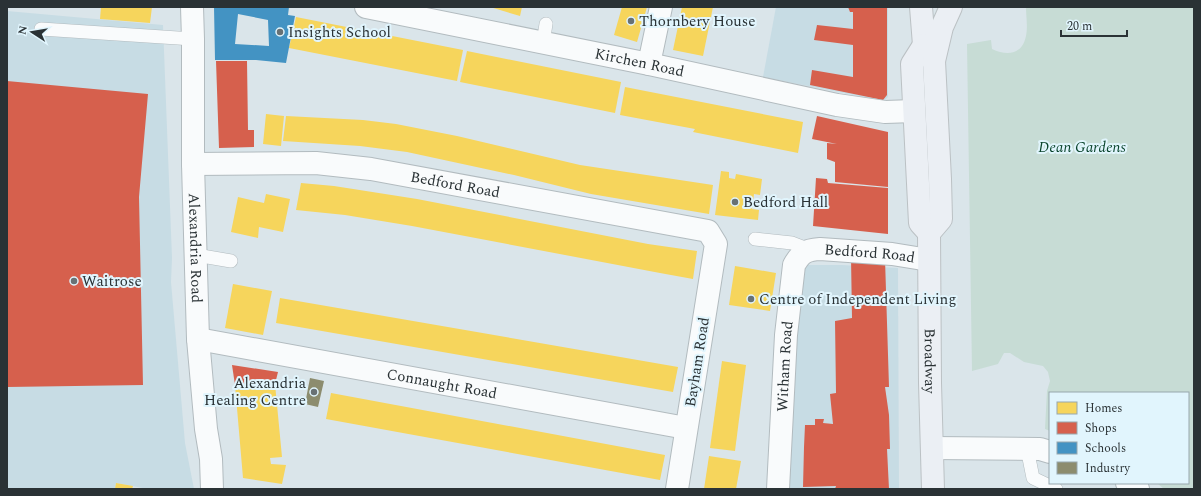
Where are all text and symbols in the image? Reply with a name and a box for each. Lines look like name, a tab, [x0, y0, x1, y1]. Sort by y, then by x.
place label: Thornbery House	[639, 10, 756, 33]
north arrow	[12, 12, 52, 52]
scale bar	[1061, 12, 1127, 38]
marker: Thornbery House	[626, 16, 636, 26]
text: 20 m	[1067, 17, 1092, 36]
place label: Insights School	[288, 21, 391, 44]
text: N	[13, 24, 32, 36]
marker: Insights School	[275, 27, 285, 37]
street label: Kirchen Road	[593, 42, 686, 83]
park label: Dean Gardens	[1038, 136, 1127, 159]
street label: Bedford Road	[408, 165, 502, 205]
place label: Bedford Hall	[743, 191, 828, 214]
street label: Alexandria Road	[182, 193, 208, 303]
marker: Bedford Hall	[730, 197, 740, 207]
street label: Bedford Road	[824, 238, 917, 270]
place label: Waitrose	[82, 270, 142, 293]
marker: Waitrose	[69, 276, 79, 286]
place label: Centre of Independent Living	[759, 288, 956, 311]
marker: Centre of Independent Living	[746, 294, 756, 304]
street label: Bayham Road	[679, 315, 716, 409]
street label: Witham Road	[771, 319, 800, 412]
street label: Broadway	[918, 328, 941, 395]
street label: Connaught Road	[385, 363, 499, 405]
place label: Alexandria Healing Centre	[204, 372, 307, 412]
marker: Alexandria Healing Centre	[309, 387, 319, 397]
legend	[1049, 392, 1189, 484]
text: Homes	[1085, 399, 1123, 418]
text: Shops	[1085, 419, 1117, 438]
text: Schools	[1085, 439, 1126, 458]
text: Industry	[1085, 459, 1131, 478]

